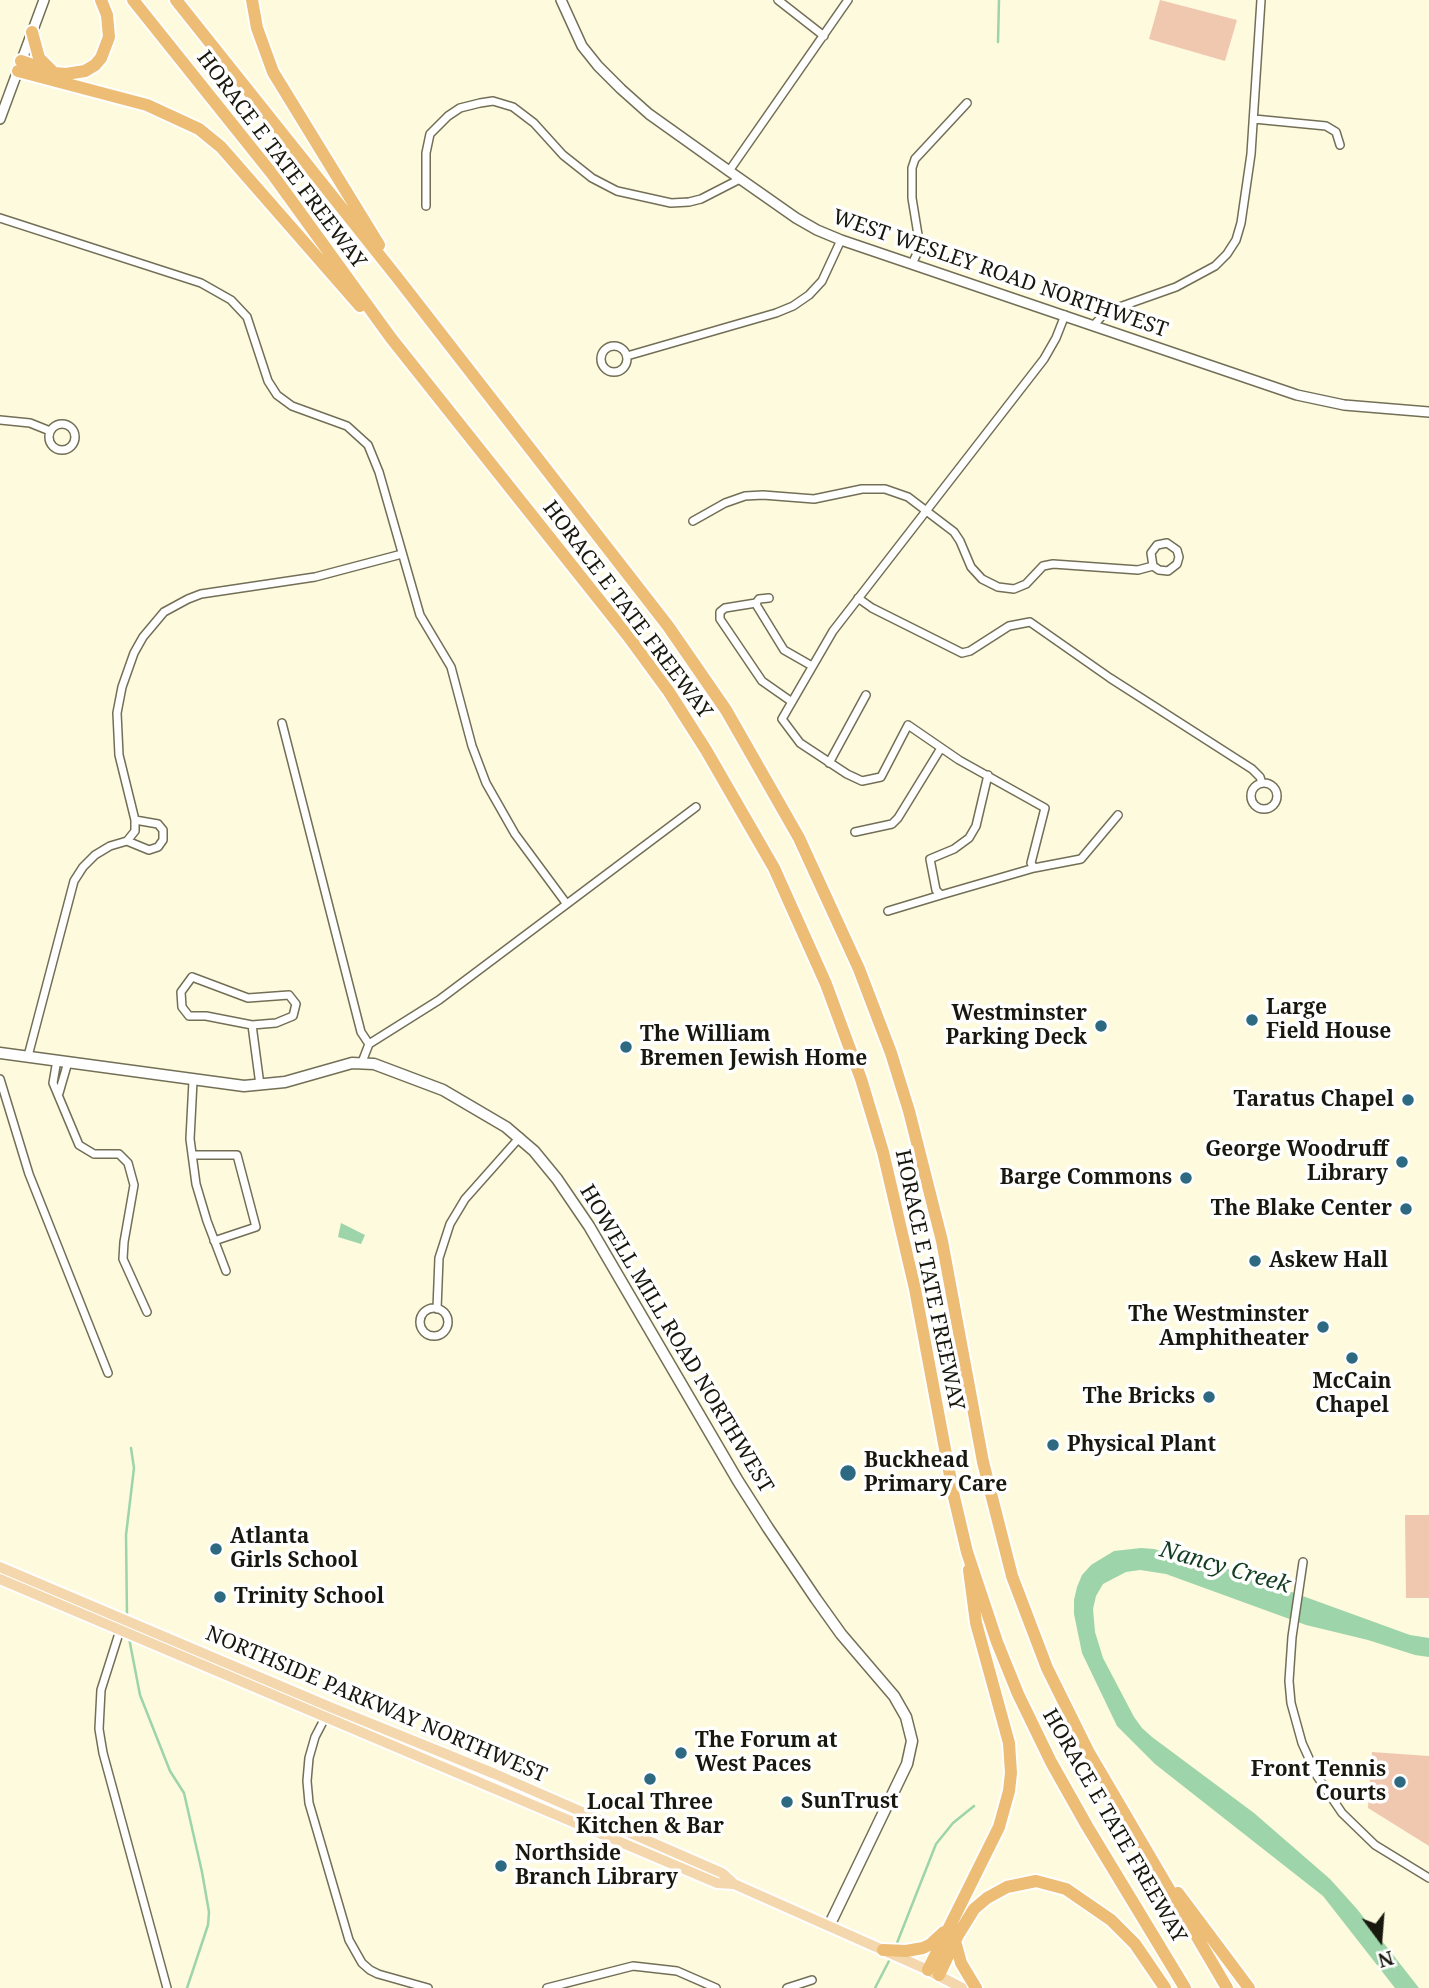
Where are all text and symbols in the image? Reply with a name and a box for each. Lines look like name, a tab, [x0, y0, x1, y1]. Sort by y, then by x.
street label: HORACE E TATE FREEWAY	[191, 46, 371, 274]
street label: WEST WESLEY ROAD NORTHWEST	[829, 205, 1171, 343]
street label: HORACE E TATE FREEWAY	[537, 496, 717, 724]
place label: Large Field House	[1266, 995, 1391, 1045]
place label: Westminster Parking Deck	[945, 1001, 1087, 1051]
marker: Large Field House	[1244, 1012, 1260, 1028]
marker: Westminster Parking Deck	[1093, 1018, 1109, 1034]
place label: The William Bremen Jewish Home	[640, 1022, 867, 1072]
marker: The William Bremen Jewish Home	[618, 1039, 634, 1055]
place label: Taratus Chapel	[1233, 1087, 1394, 1113]
marker: Taratus Chapel	[1400, 1092, 1416, 1108]
place label: George Woodruff Library	[1205, 1137, 1388, 1187]
street label: HORACE E TATE FREEWAY	[889, 1147, 969, 1413]
marker: George Woodruff Library	[1394, 1154, 1410, 1170]
place label: Barge Commons	[1000, 1165, 1172, 1191]
marker: Barge Commons	[1178, 1170, 1194, 1186]
street label: HOWELL MILL ROAD NORTHWEST	[574, 1180, 778, 1498]
place label: The Blake Center	[1211, 1196, 1392, 1222]
marker: The Blake Center	[1398, 1201, 1414, 1217]
place label: Askew Hall	[1269, 1248, 1388, 1274]
marker: Askew Hall	[1247, 1253, 1263, 1269]
place label: The Westminster Amphitheater	[1128, 1302, 1309, 1352]
marker: The Westminster Amphitheater	[1315, 1319, 1331, 1335]
marker: McCain Chapel	[1344, 1350, 1360, 1366]
place label: McCain Chapel	[1312, 1369, 1392, 1419]
place label: The Bricks	[1083, 1384, 1195, 1410]
marker: The Bricks	[1201, 1389, 1217, 1405]
place label: Physical Plant	[1067, 1432, 1216, 1458]
marker: Physical Plant	[1045, 1437, 1061, 1453]
place label: Buckhead Primary Care	[864, 1448, 1007, 1498]
marker: Buckhead Primary Care	[838, 1463, 858, 1483]
place label: Atlanta Girls School	[230, 1524, 358, 1574]
water label: Nancy Creek	[1157, 1536, 1293, 1600]
marker: Atlanta Girls School	[208, 1541, 224, 1557]
place label: Trinity School	[234, 1584, 384, 1610]
marker: Trinity School	[212, 1589, 228, 1605]
street label: NORTHSIDE PARKWAY NORTHWEST	[202, 1621, 550, 1789]
street label: HORACE E TATE FREEWAY	[1037, 1705, 1191, 1947]
place label: The Forum at West Paces	[695, 1728, 838, 1778]
marker: The Forum at West Paces	[673, 1745, 689, 1761]
place label: Front Tennis Courts	[1251, 1757, 1386, 1807]
marker: Local Three Kitchen & Bar	[642, 1771, 658, 1787]
marker: Front Tennis Courts	[1392, 1774, 1408, 1790]
place label: SunTrust	[801, 1789, 898, 1815]
place label: Local Three Kitchen & Bar	[576, 1790, 724, 1840]
marker: SunTrust	[779, 1794, 795, 1810]
place label: Northside Branch Library	[515, 1841, 678, 1891]
marker: Northside Branch Library	[493, 1858, 509, 1874]
north arrow	[1345, 1904, 1415, 1974]
text: N	[1375, 1945, 1397, 1974]

